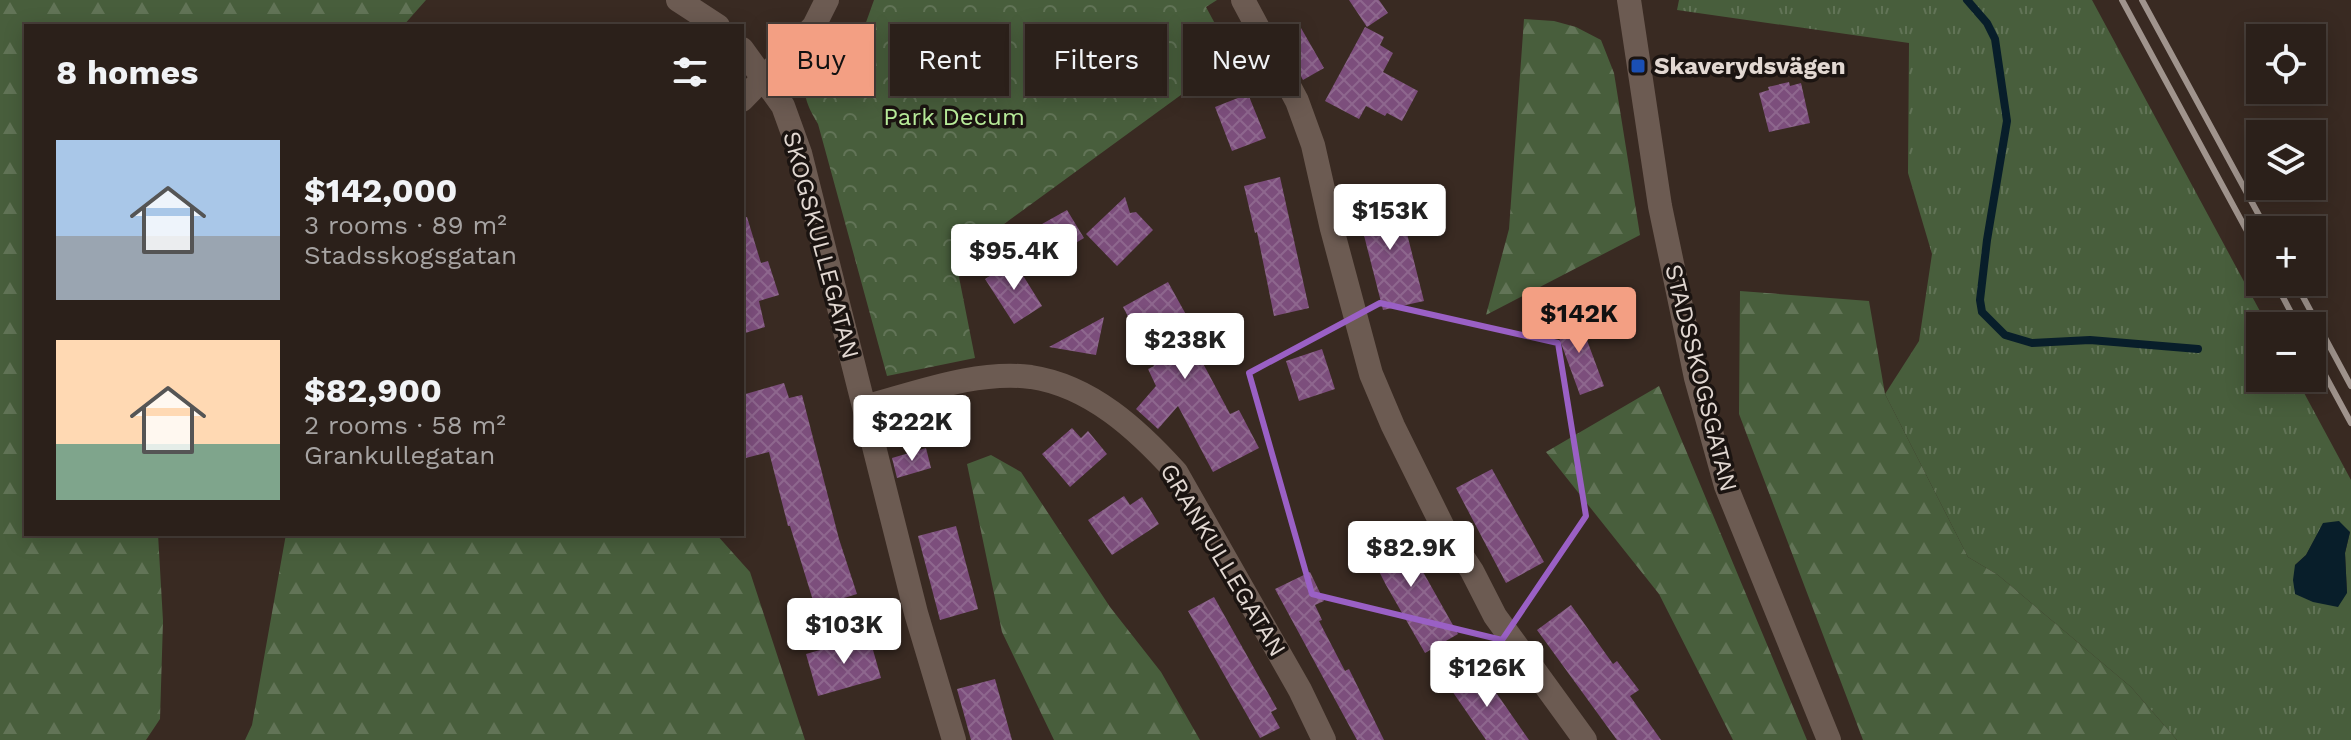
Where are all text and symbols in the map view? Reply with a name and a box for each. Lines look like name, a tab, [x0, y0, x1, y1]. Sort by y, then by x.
chip: Buy	[768, 24, 874, 96]
chip: Rent	[890, 24, 1009, 96]
chip: Filters	[1025, 24, 1167, 96]
chip: New	[1183, 24, 1299, 96]
map controls	[2246, 24, 2326, 392]
button: locate	[2246, 24, 2326, 104]
icon: filters	[668, 50, 712, 94]
text: 8 homes	[56, 52, 198, 92]
place label: Skaverydsvägen	[1654, 52, 1846, 80]
marker: Skaverydsvägen	[1629, 57, 1647, 75]
park label: Park Decum	[883, 103, 1025, 131]
button: layers	[2246, 120, 2326, 200]
street label: SKOGSKULLEGATAN	[777, 128, 865, 362]
text: $142,000	[304, 170, 458, 210]
icon: home	[120, 172, 216, 268]
pin: $153K	[1334, 184, 1446, 252]
text: $153K	[1352, 195, 1428, 225]
text: 3 rooms · 89 m²	[304, 210, 507, 240]
button: +	[2246, 216, 2326, 296]
pin: $95.4K	[949, 224, 1079, 292]
text: $95.4K	[969, 235, 1059, 265]
text: Stadsskogsgatan	[304, 240, 517, 270]
street label: STADSSKOGSGATAN	[1659, 261, 1743, 495]
pin: $142K	[1523, 287, 1635, 355]
text: $142K	[1540, 298, 1618, 328]
button: −	[2246, 312, 2326, 392]
pin: $238K	[1129, 313, 1241, 381]
text: $238K	[1144, 324, 1226, 354]
text: $82,900	[304, 370, 442, 410]
icon: home	[120, 372, 216, 468]
pin: $222K	[856, 395, 968, 463]
text: $222K	[871, 406, 953, 436]
text: 2 rooms · 58 m²	[304, 410, 506, 440]
text: Grankullegatan	[304, 440, 495, 470]
street label: GRANKULLEGATAN	[1154, 458, 1292, 662]
pin: $82.9K	[1346, 521, 1476, 589]
text: $82.9K	[1366, 532, 1456, 562]
pin: $103K	[788, 598, 900, 666]
text: $103K	[805, 609, 883, 639]
pin: $126K	[1431, 641, 1543, 709]
text: $126K	[1448, 652, 1526, 682]

